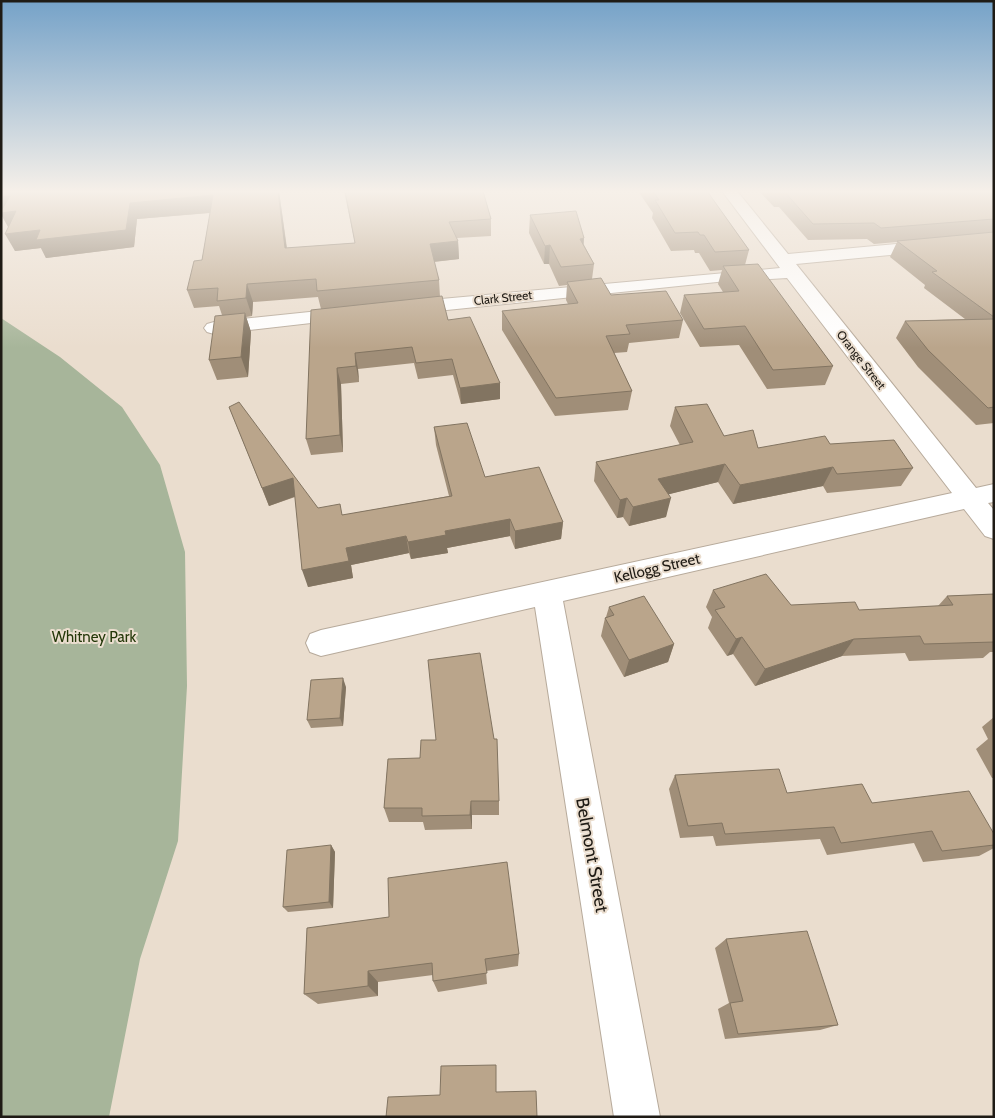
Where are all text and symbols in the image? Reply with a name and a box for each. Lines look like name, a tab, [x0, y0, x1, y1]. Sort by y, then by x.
street label: Clark Street	[473, 287, 533, 308]
street label: Orange Street	[834, 327, 889, 392]
street label: Kellogg Street	[612, 549, 702, 587]
park label: Whitney Park	[52, 628, 137, 646]
street label: Belmont Street	[571, 796, 613, 914]

